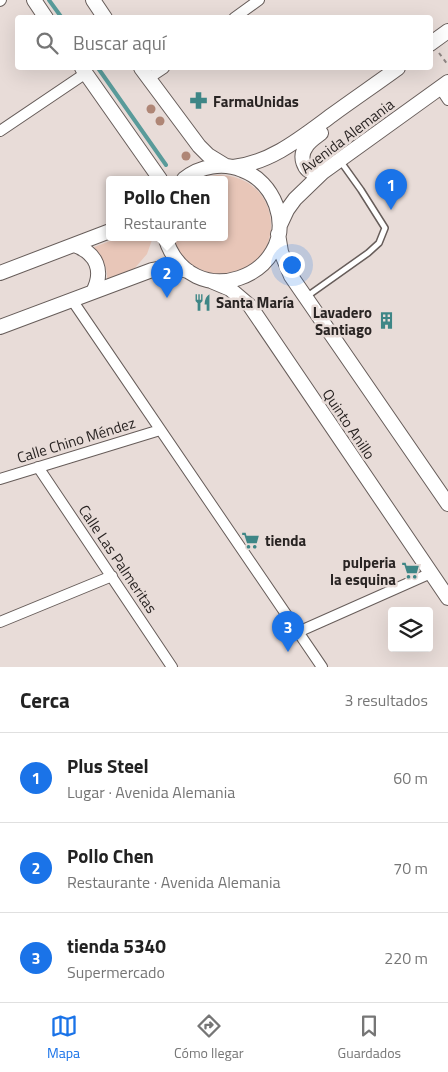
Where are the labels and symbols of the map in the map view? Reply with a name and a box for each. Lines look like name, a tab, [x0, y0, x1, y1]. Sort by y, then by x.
place label: FarmaUnidas	[213, 90, 299, 113]
pharmacy icon: FarmaUnidas	[189, 91, 209, 111]
street label: Avenida Alemania	[295, 93, 399, 179]
pin: 1	[375, 169, 407, 210]
your location	[279, 252, 305, 278]
pin: 2	[151, 257, 183, 298]
place label: Santa María	[216, 291, 295, 314]
restaurant icon: Santa María	[192, 292, 212, 312]
place label: Lavadero Santiago	[313, 301, 372, 341]
building icon: Lavadero Santiago	[376, 311, 396, 331]
street label: Quinto Anillo	[317, 384, 381, 464]
street label: Calle Chino Méndez	[14, 411, 138, 469]
street label: Calle Las Palmeritas	[73, 500, 163, 618]
place label: tienda	[265, 529, 307, 552]
supermarket icon: tienda	[241, 530, 261, 550]
place label: pulperia la esquina	[330, 551, 396, 591]
supermarket icon: pulperia la esquina	[400, 561, 420, 581]
pin: 3	[272, 611, 304, 652]

